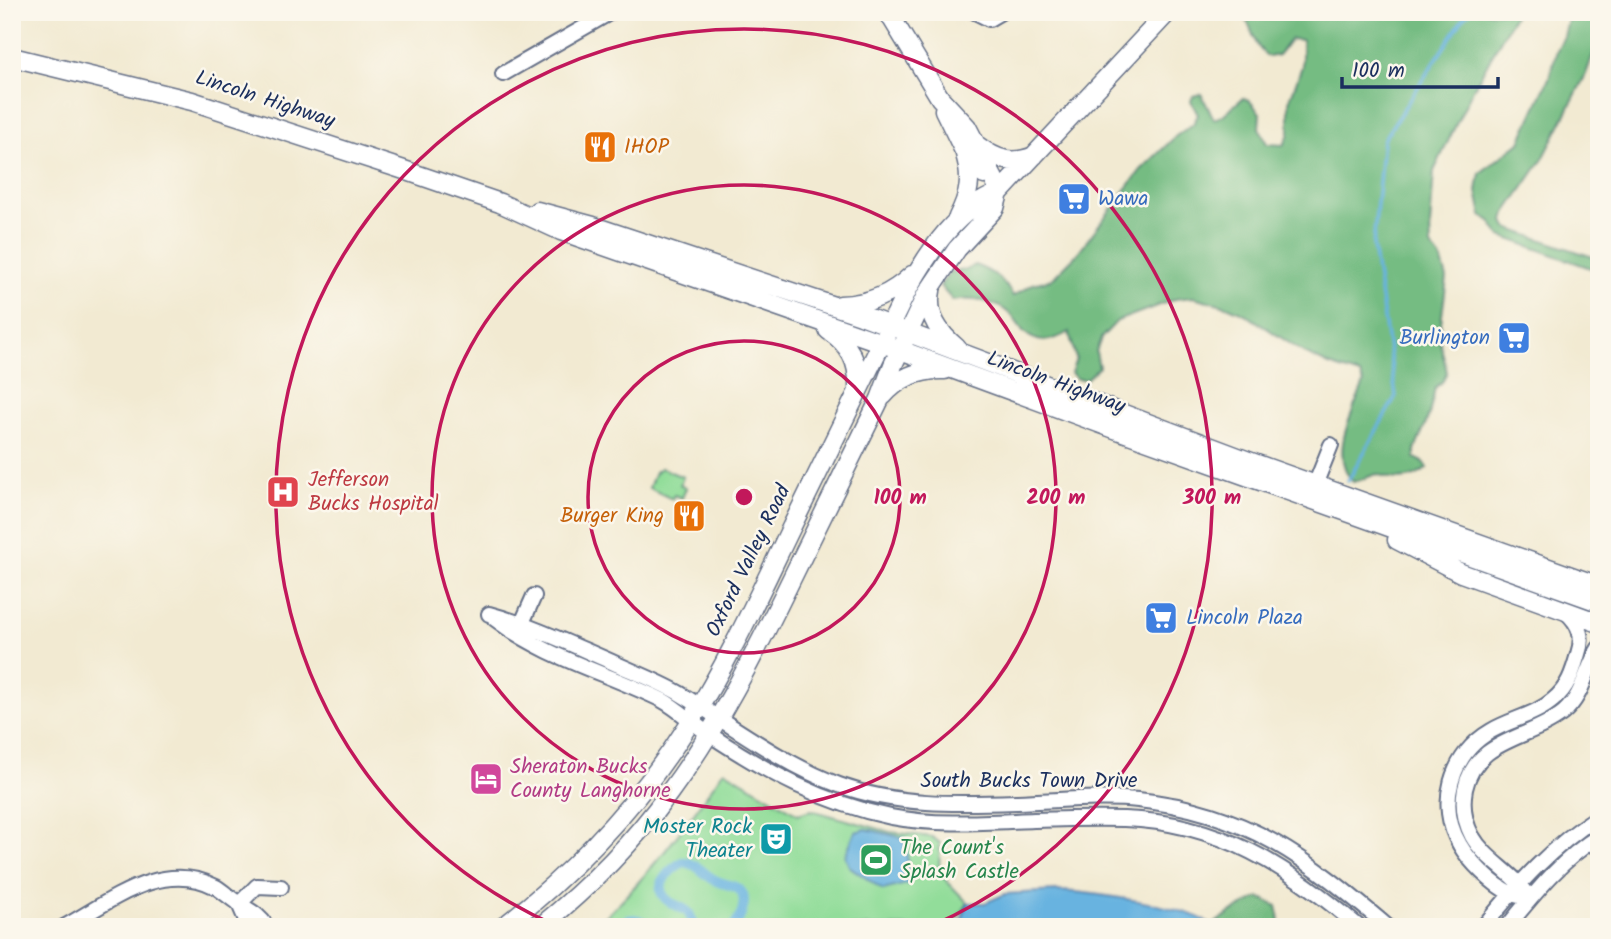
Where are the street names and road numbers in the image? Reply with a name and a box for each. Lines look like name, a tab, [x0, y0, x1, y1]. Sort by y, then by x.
street label: Lincoln Highway	[191, 62, 339, 138]
street label: Lincoln Highway	[982, 343, 1130, 423]
street label: Oxford Valley Road	[698, 479, 800, 643]
street label: South Bucks Town Drive	[921, 765, 1138, 798]

